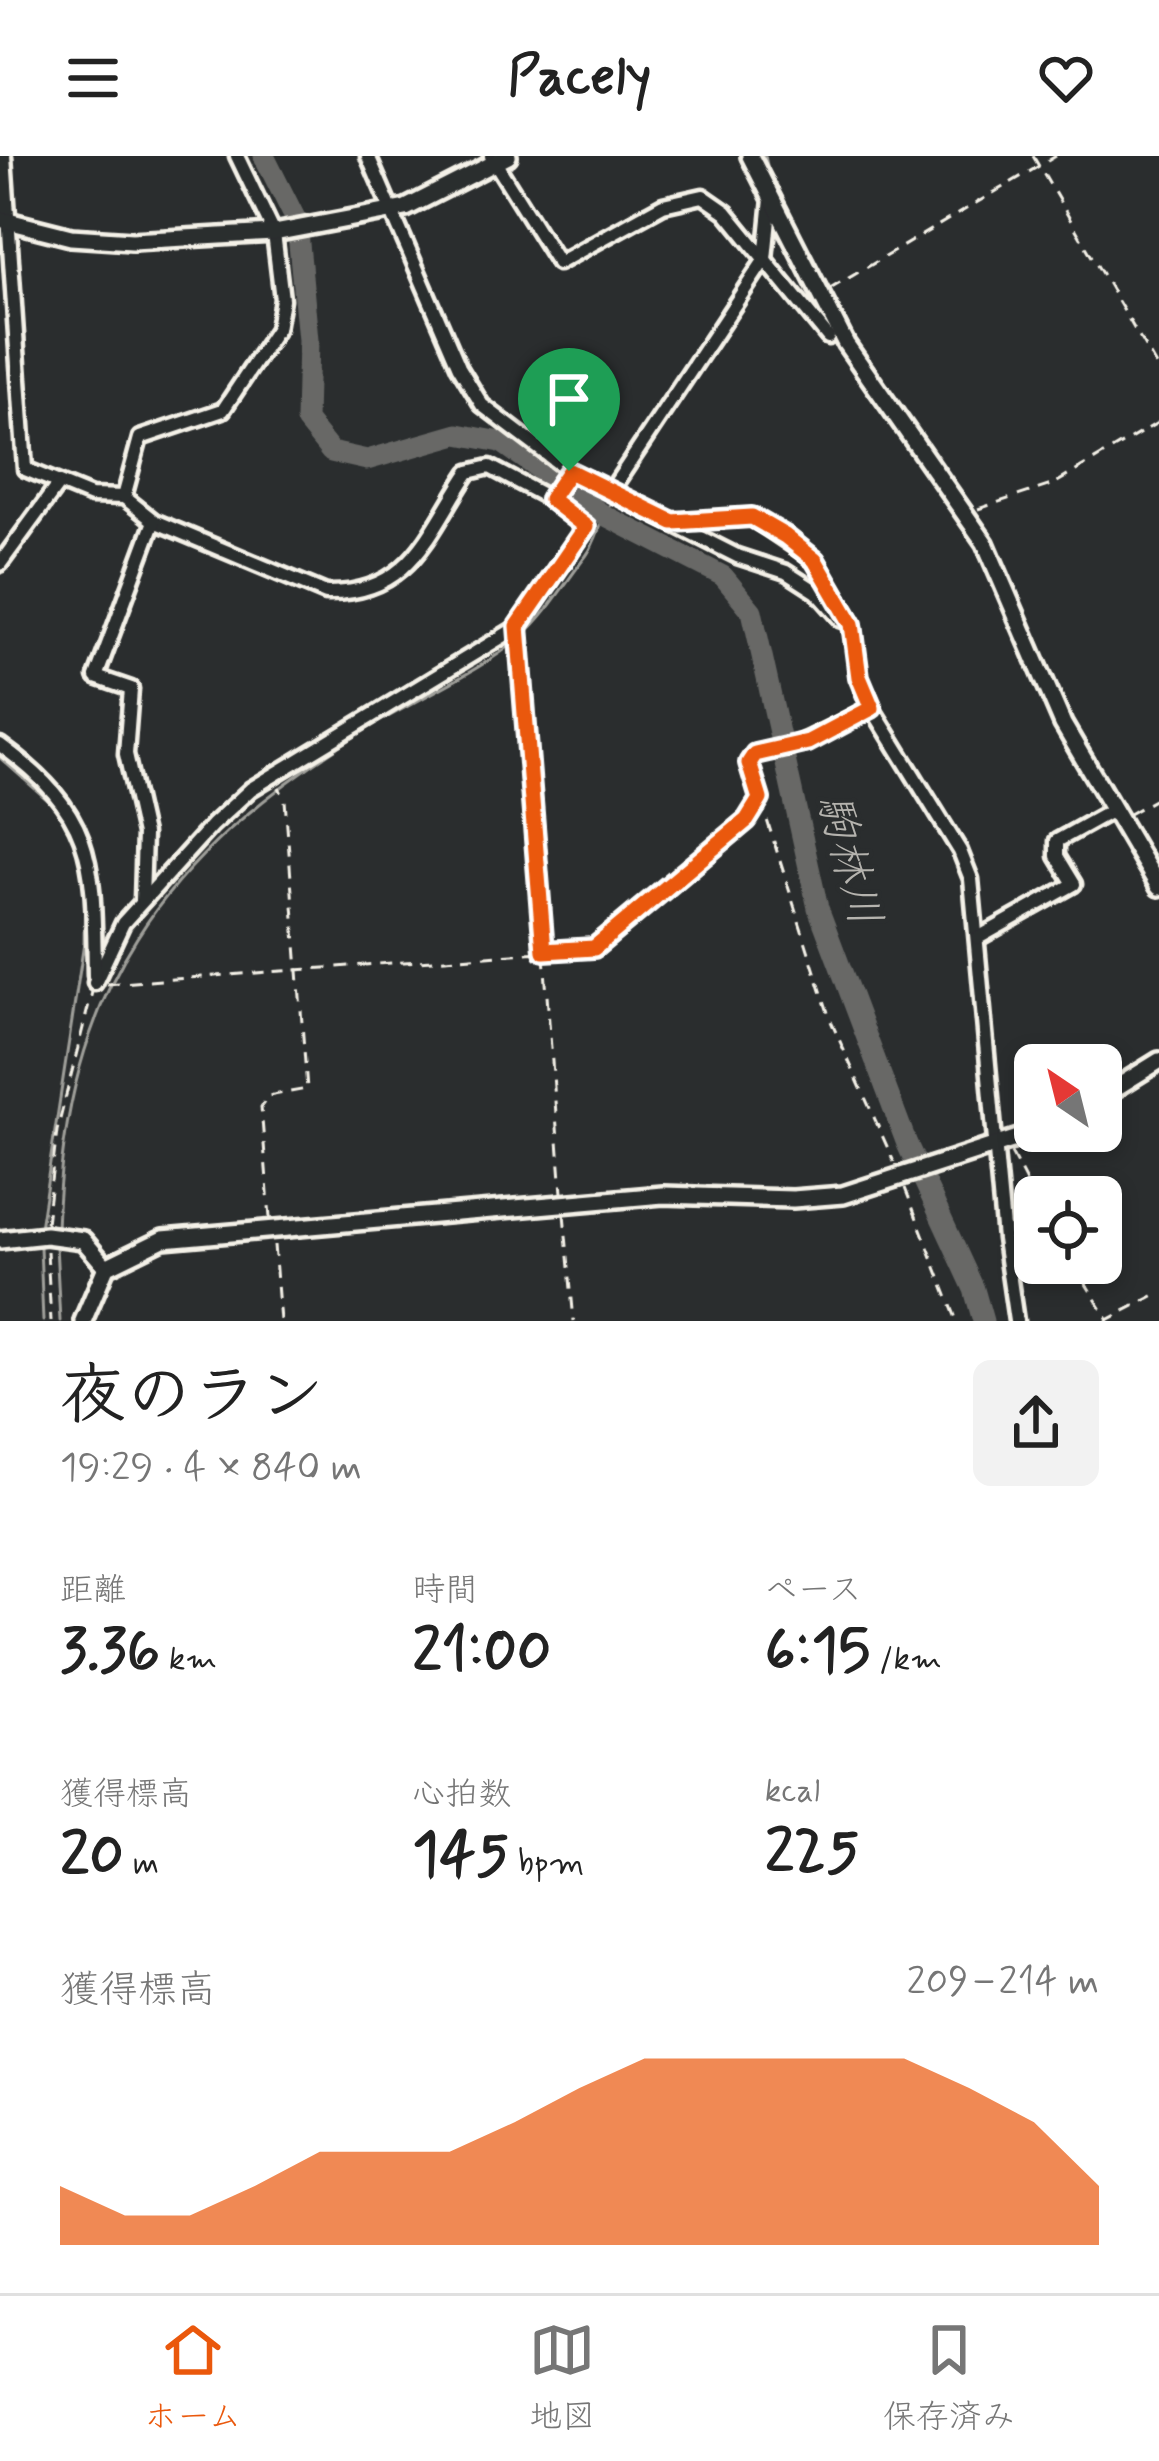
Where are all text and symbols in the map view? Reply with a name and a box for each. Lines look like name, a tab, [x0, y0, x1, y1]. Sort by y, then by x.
text: Pacely	[508, 43, 651, 114]
icon: menu	[60, 45, 126, 111]
icon: heart	[1033, 45, 1099, 111]
pin	[518, 348, 620, 471]
icon: arrive	[536, 366, 602, 432]
water label: 駒林川	[802, 787, 894, 933]
north arrow	[1014, 1044, 1122, 1152]
map controls	[1014, 1044, 1122, 1284]
button: locate	[1014, 1176, 1122, 1284]
text: 夜のラン	[60, 1355, 324, 1441]
button: share	[973, 1360, 1099, 1486]
text: 19:29 · 4 × 840 m	[60, 1443, 362, 1494]
text: 距離	[60, 1569, 126, 1613]
text: 時間	[412, 1569, 478, 1613]
text: ペース	[765, 1569, 862, 1613]
text: 3.36	[60, 1613, 160, 1692]
text: 21:00	[412, 1613, 551, 1692]
text: 6:15	[765, 1613, 870, 1692]
text: km	[160, 1638, 217, 1682]
text: /km	[870, 1638, 942, 1682]
text: kcal	[765, 1770, 820, 1814]
text: 獲得標高	[60, 1773, 192, 1817]
text: 心拍数	[412, 1773, 511, 1817]
text: 225	[765, 1814, 859, 1893]
text: 20	[60, 1817, 124, 1896]
text: 145	[412, 1817, 509, 1896]
text: m	[124, 1842, 159, 1886]
text: bpm	[509, 1842, 584, 1886]
text: 209–214 m	[907, 1957, 1099, 2008]
text: 獲得標高	[60, 1966, 216, 2017]
tab: ホーム	[144, 2317, 242, 2440]
tab: 地図	[529, 2317, 595, 2440]
tab: 保存済み	[883, 2317, 1015, 2440]

